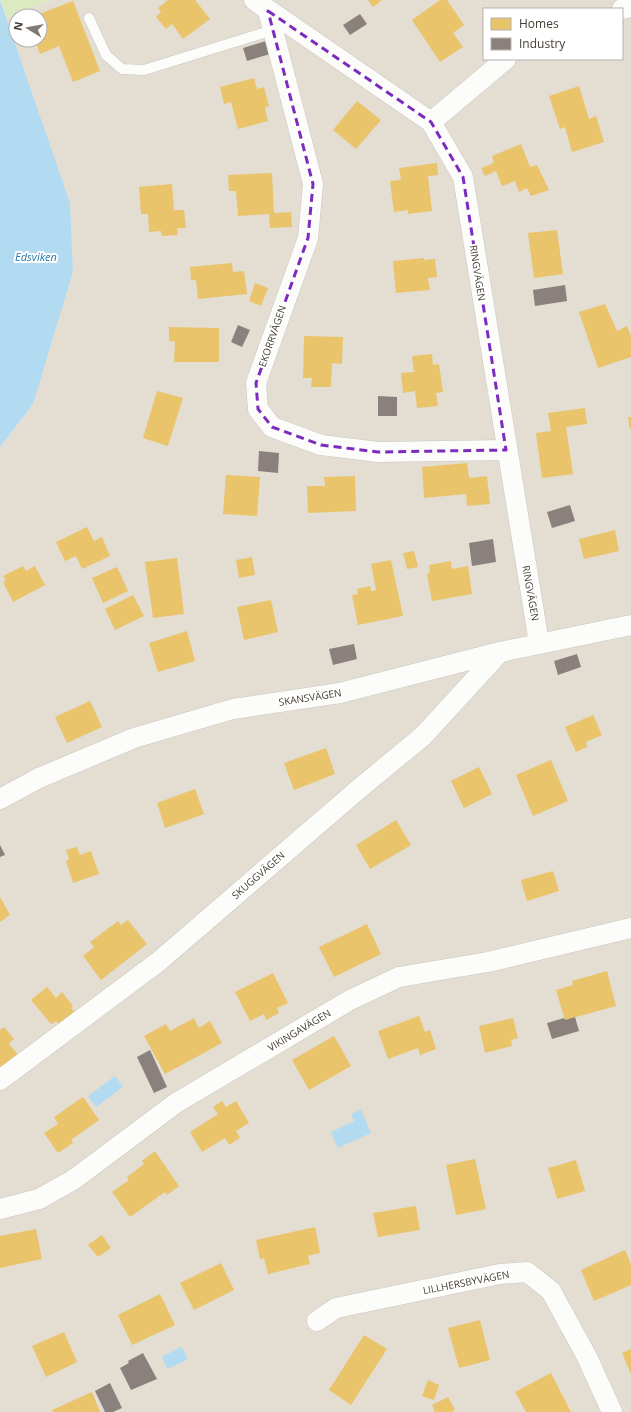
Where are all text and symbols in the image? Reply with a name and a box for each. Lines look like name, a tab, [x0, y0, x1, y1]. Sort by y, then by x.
north arrow	[8, 8, 48, 48]
legend	[483, 8, 623, 60]
text: Homes	[519, 15, 559, 32]
text: N	[9, 20, 26, 32]
text: Industry	[519, 35, 566, 52]
street label: RINGVÄGEN	[467, 244, 489, 302]
water label: Edsviken	[15, 249, 57, 264]
street label: EKORRVÄGEN	[255, 303, 289, 369]
street label: RINGVÄGEN	[519, 564, 543, 622]
street label: SKANSVÄGEN	[277, 685, 343, 709]
street label: SKUGGVÄGEN	[228, 848, 288, 902]
street label: VIKINGAVÄGEN	[265, 1006, 333, 1054]
street label: LILLHERSBYVÄGEN	[422, 1267, 510, 1297]

